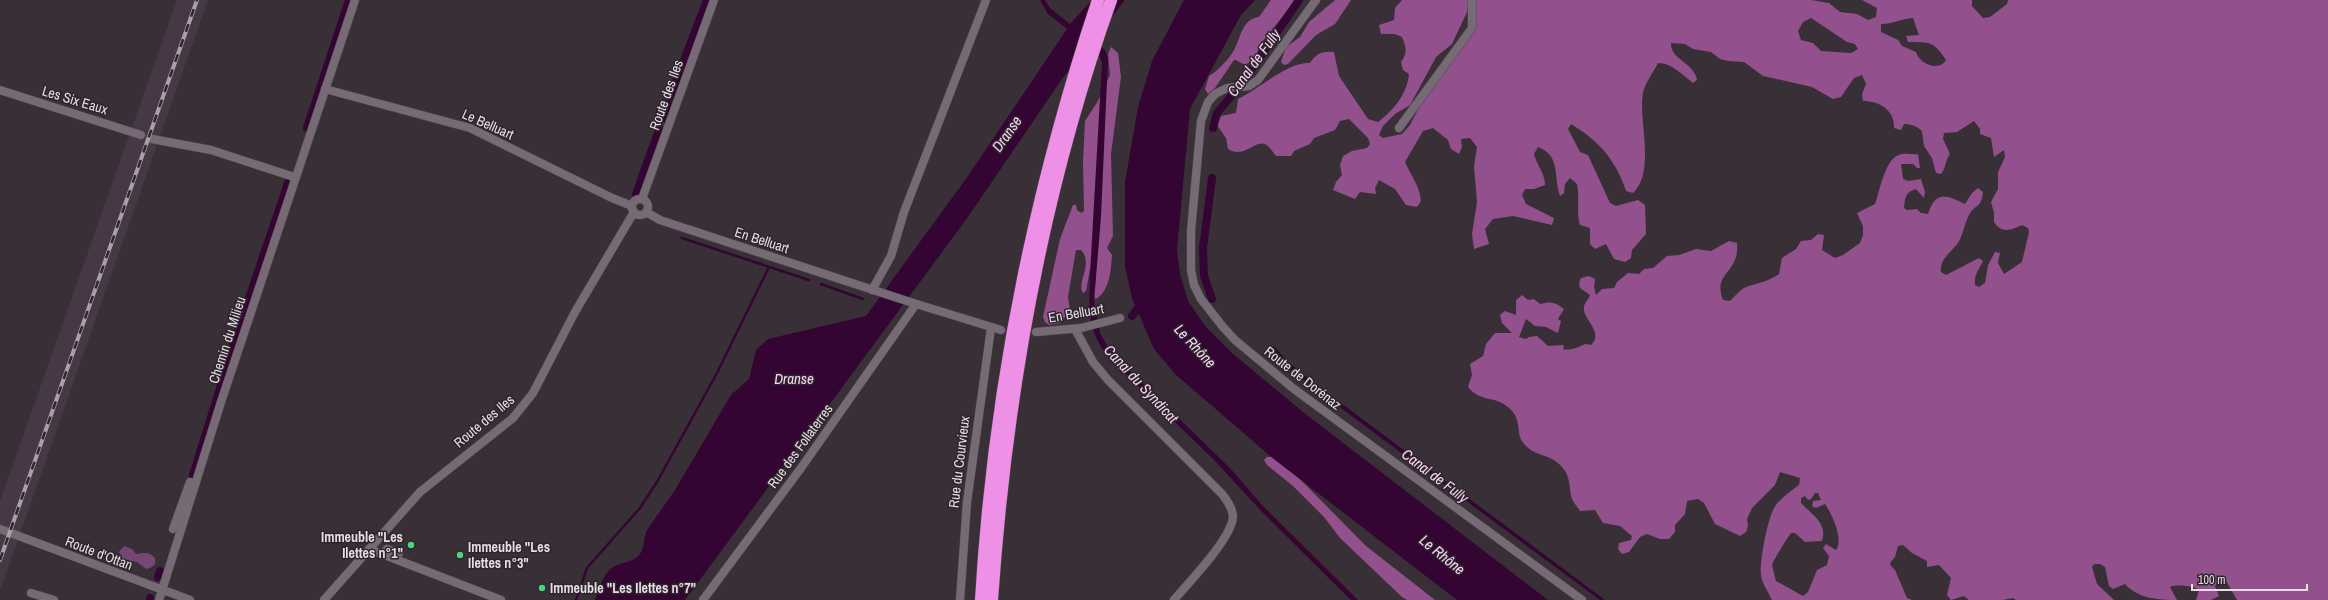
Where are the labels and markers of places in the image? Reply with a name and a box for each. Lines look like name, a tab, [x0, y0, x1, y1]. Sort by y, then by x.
place label: Immeuble "Les Ilettes n°1"	[321, 528, 403, 562]
place label: Immeuble "Les Ilettes n°3"	[468, 538, 550, 572]
marker: Immeuble "Les Ilettes n°1"	[406, 540, 416, 550]
marker: Immeuble "Les Ilettes n°3"	[455, 550, 465, 560]
place label: Immeuble "Les Ilettes n°7"	[550, 579, 696, 597]
marker: Immeuble "Les Ilettes n°7"	[537, 583, 547, 593]

